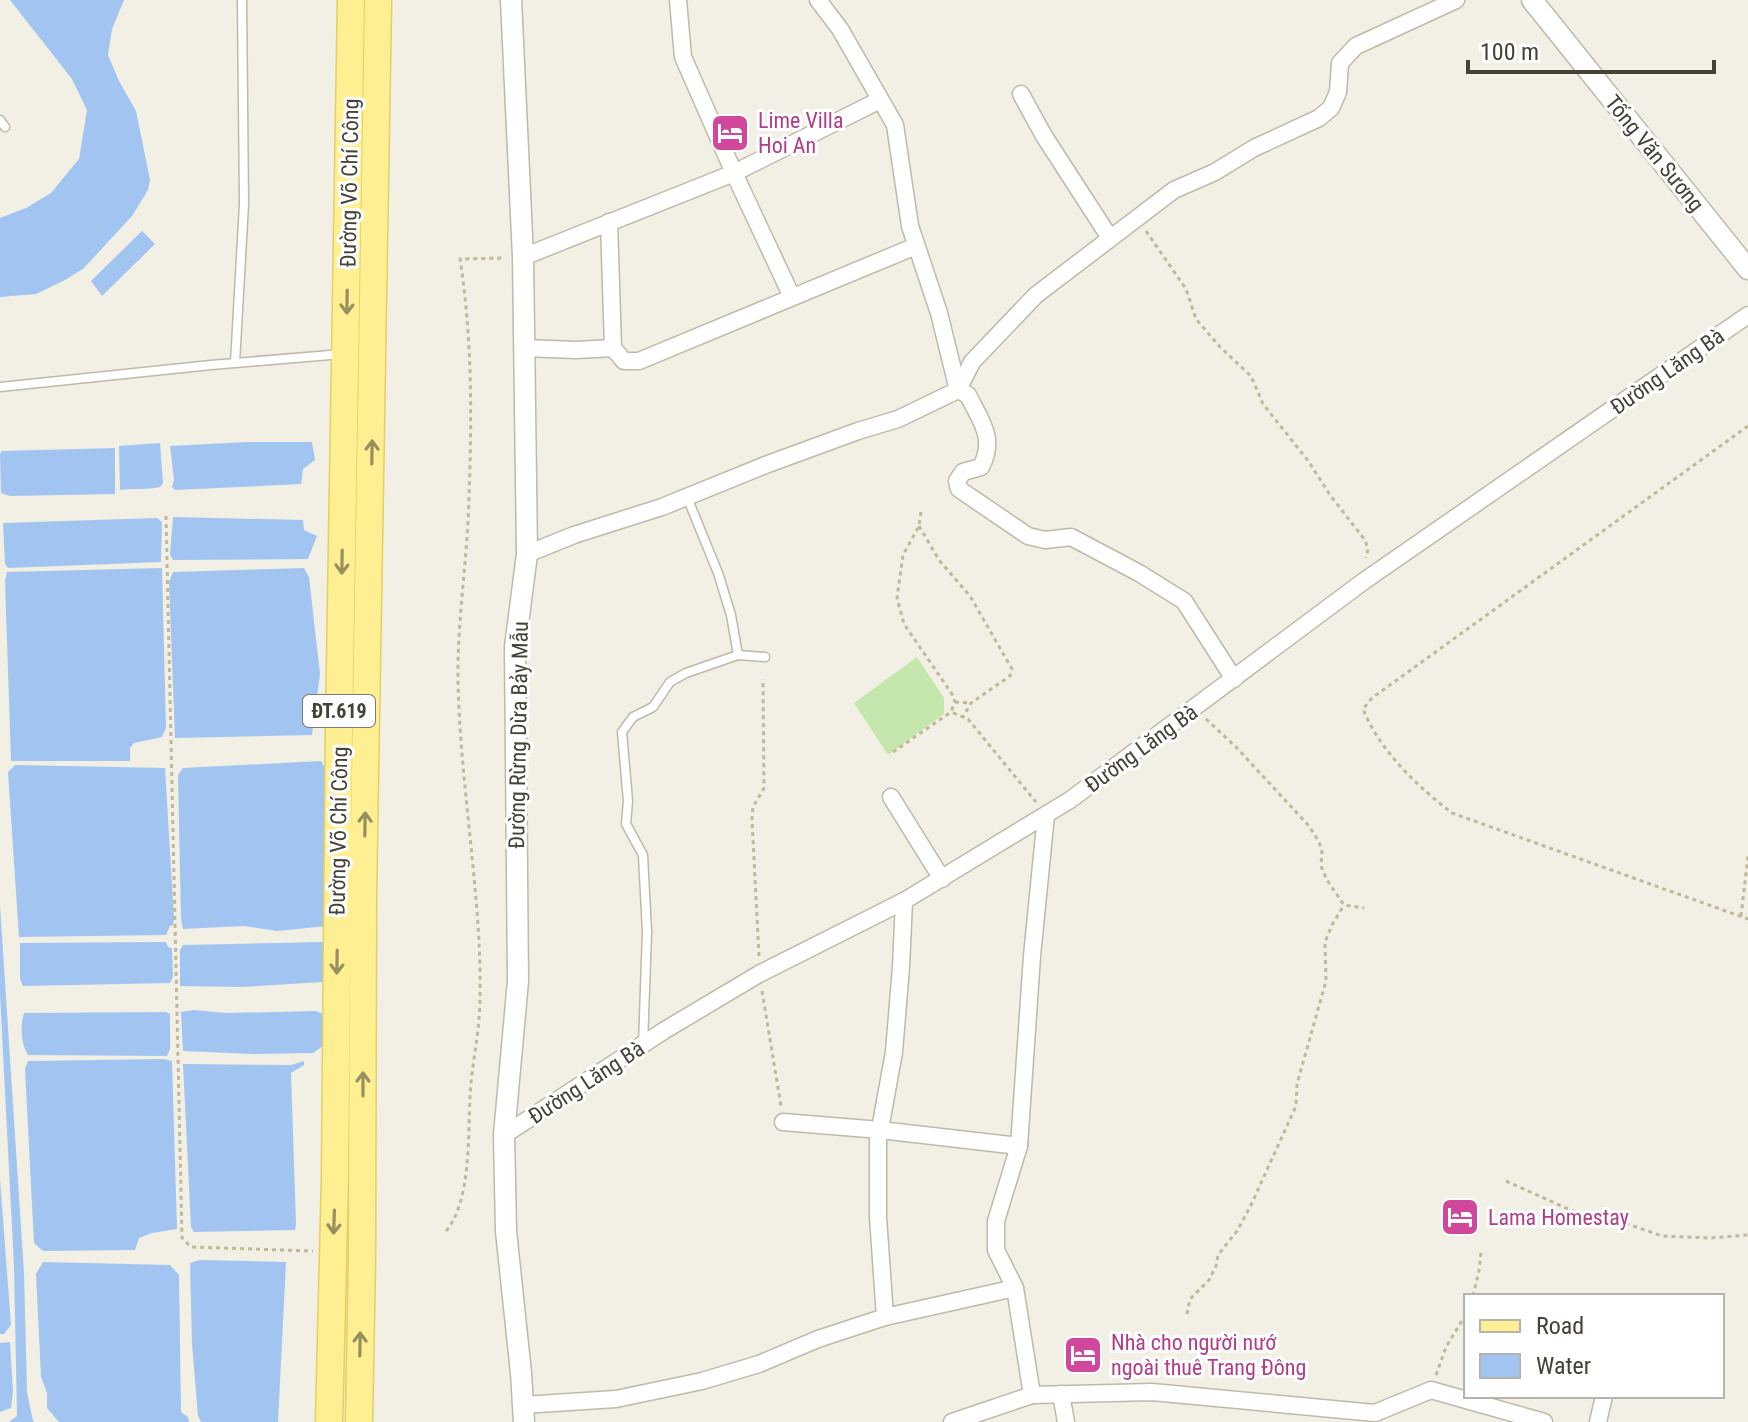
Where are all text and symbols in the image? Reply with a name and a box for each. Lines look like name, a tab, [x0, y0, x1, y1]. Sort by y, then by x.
scale bar	[1468, 24, 1714, 74]
text: 100 m	[1480, 38, 1539, 66]
street label: Tống Văn Sương	[1600, 90, 1709, 216]
street label: Đường Võ Chí Công	[336, 98, 363, 268]
place label: Lime Villa Hoi An	[758, 108, 843, 158]
hotel icon: Lime Villa Hoi An	[709, 112, 751, 154]
one-way arrow	[340, 288, 355, 315]
street label: Đường Lăng Bà	[1606, 323, 1729, 420]
one-way arrow	[364, 439, 379, 466]
one-way arrow	[335, 548, 350, 575]
street label: Đường Rừng Dừa Bảy Mẫu	[504, 621, 533, 849]
road number: ĐT.619	[303, 695, 375, 727]
street label: Đường Lăng Bà	[1080, 699, 1202, 798]
street label: Đường Võ Chí Công	[325, 746, 352, 916]
one-way arrow	[357, 811, 372, 838]
one-way arrow	[329, 948, 345, 975]
street label: Đường Lăng Bà	[524, 1036, 649, 1129]
one-way arrow	[355, 1071, 371, 1098]
hotel icon: Lama Homestay	[1439, 1196, 1481, 1238]
place label: Lama Homestay	[1488, 1205, 1629, 1230]
one-way arrow	[326, 1208, 341, 1235]
legend	[1464, 1294, 1724, 1398]
text: Road	[1536, 1312, 1584, 1340]
place label: Nhà cho người nướ ngoài thuê Trang Đông	[1111, 1330, 1306, 1380]
one-way arrow	[352, 1331, 368, 1358]
hotel icon: Nhà cho người nướ ngoài thuê Trang Đông	[1062, 1334, 1104, 1376]
text: Water	[1536, 1352, 1591, 1380]

